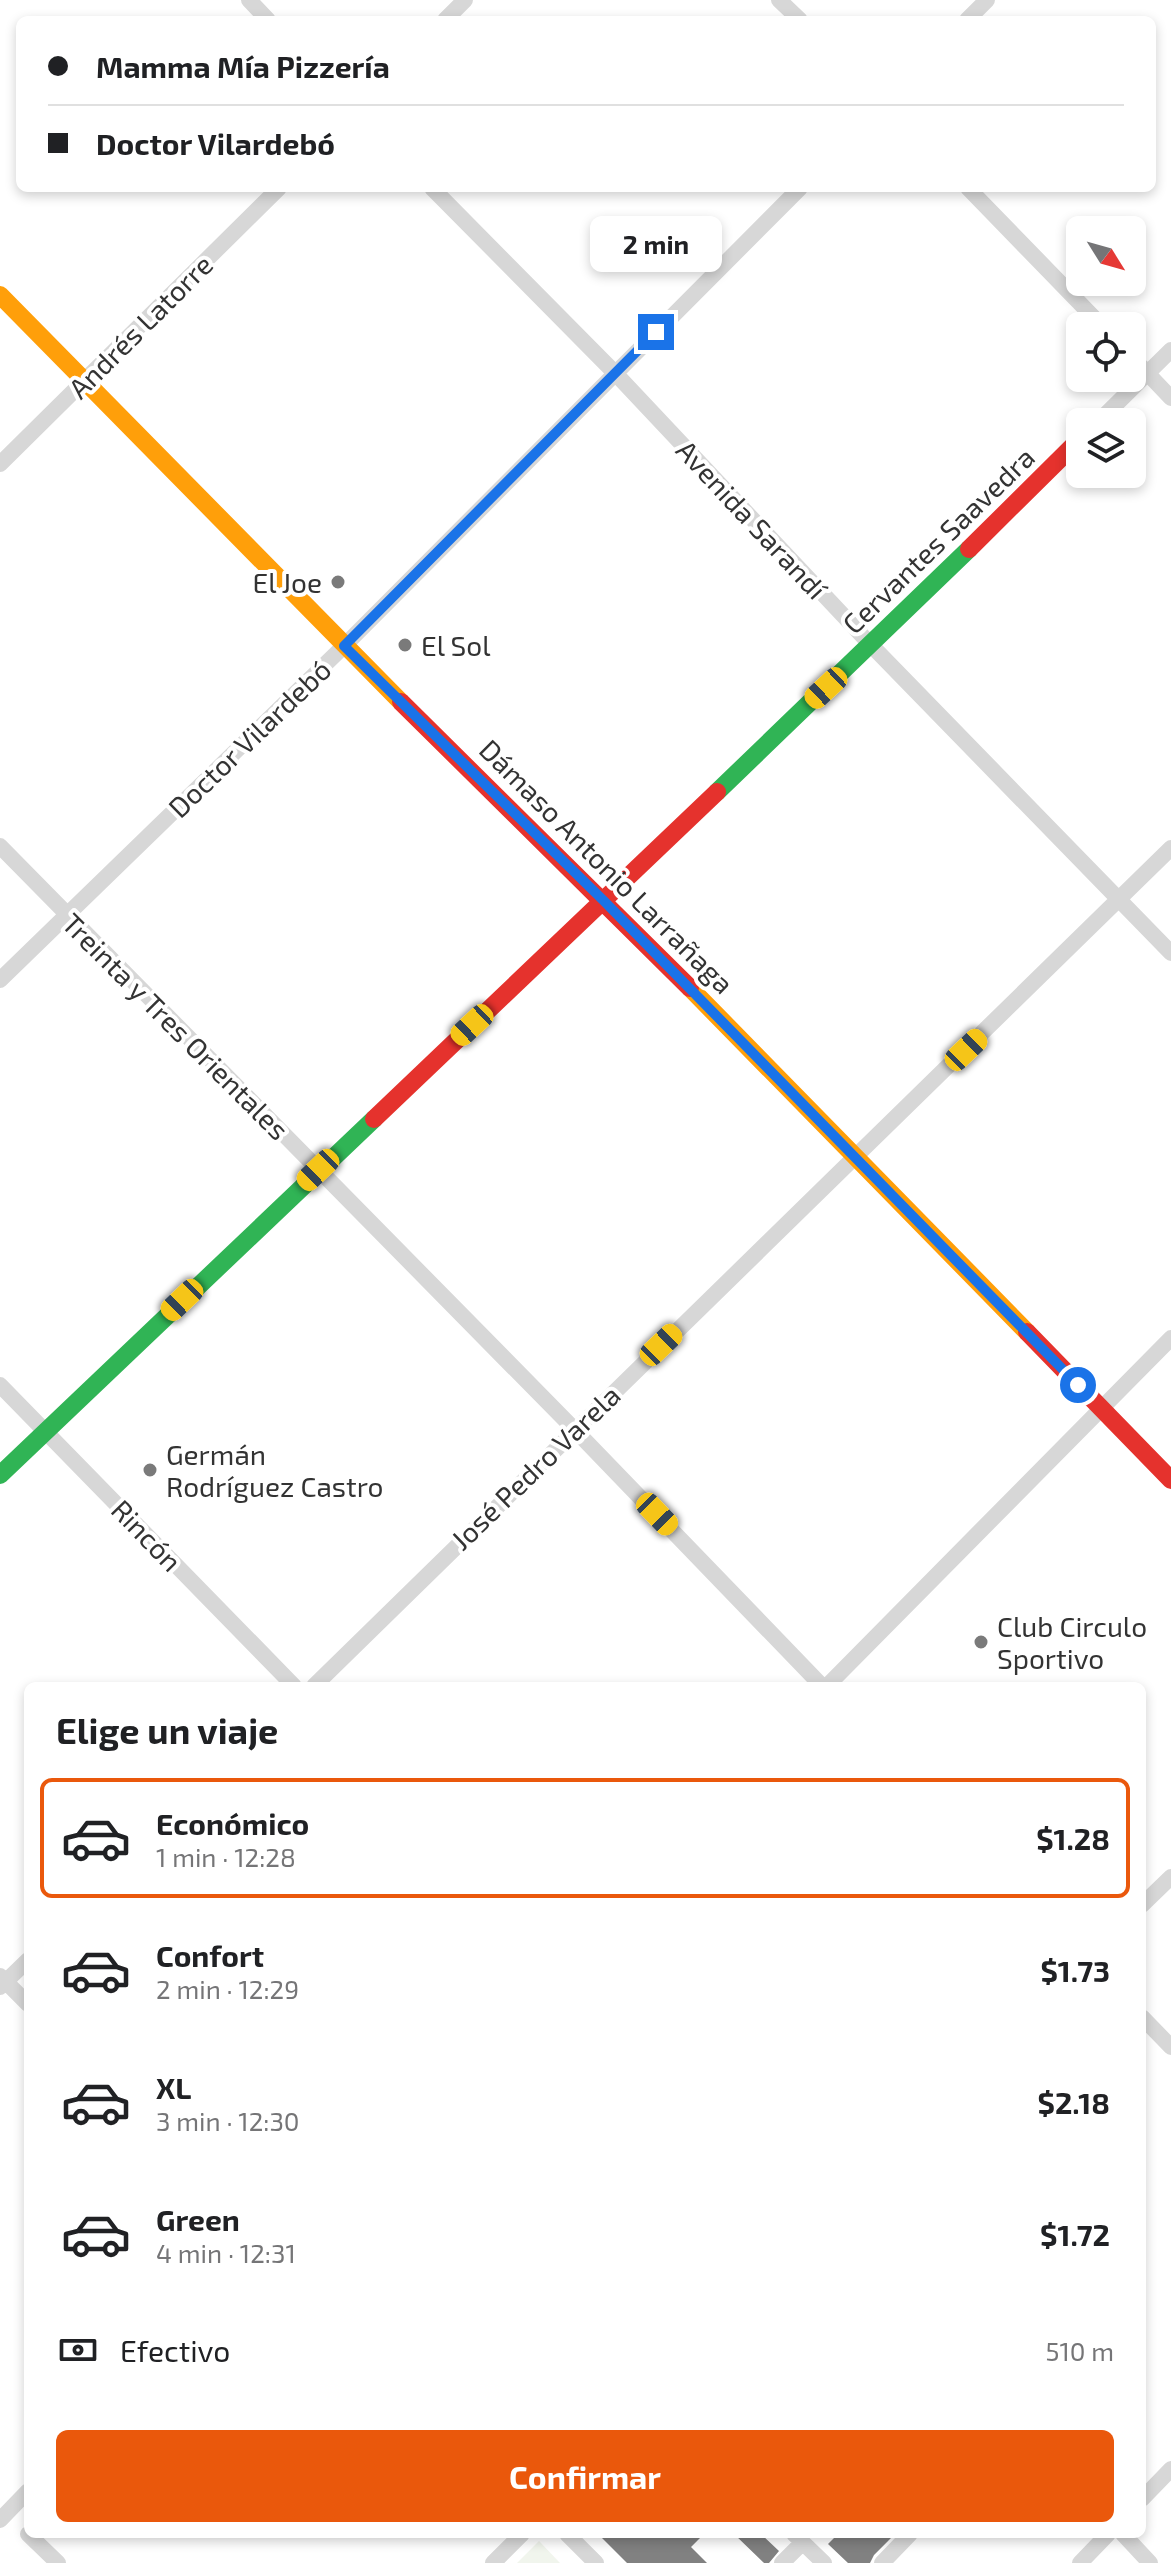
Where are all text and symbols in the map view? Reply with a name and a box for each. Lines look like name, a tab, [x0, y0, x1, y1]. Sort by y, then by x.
text: Mamma Mía Pizzería	[96, 48, 390, 84]
text: Doctor Vilardebó	[96, 125, 335, 161]
callout: 2 min	[590, 216, 722, 272]
north arrow	[1066, 216, 1146, 296]
map controls	[1066, 216, 1146, 488]
text: 2 min	[623, 228, 689, 259]
street label: Andrés Latorre	[61, 247, 219, 405]
button: locate	[1066, 312, 1146, 392]
route end	[638, 314, 674, 350]
button: layers	[1066, 408, 1146, 488]
street label: Avenida Sarandí	[670, 433, 835, 606]
street label: Cervantes Saavedra	[835, 440, 1041, 640]
place label: El Joe	[253, 565, 322, 599]
marker: El Joe	[329, 573, 347, 591]
place label: El Sol	[421, 628, 491, 662]
marker: El Sol	[396, 636, 414, 654]
street label: Doctor Vilardebó	[161, 652, 337, 824]
car	[800, 663, 852, 713]
street label: Dámaso Antonio Larrañaga	[473, 732, 741, 1000]
street label: Treinta y Tres Orientales	[56, 906, 296, 1146]
car	[446, 1000, 498, 1050]
car	[940, 1025, 992, 1075]
car	[292, 1145, 344, 1195]
car	[156, 1275, 208, 1325]
car	[635, 1320, 687, 1370]
route start	[1060, 1367, 1096, 1403]
street label: José Pedro Varela	[443, 1378, 627, 1556]
place label: Germán Rodríguez Castro	[166, 1437, 383, 1503]
marker: Germán Rodríguez Castro	[141, 1461, 159, 1479]
car	[632, 1488, 682, 1540]
street label: Rincón	[105, 1492, 189, 1578]
place label: Club Circulo Sportivo	[997, 1609, 1147, 1675]
marker: Club Circulo Sportivo	[972, 1633, 990, 1651]
text: Elige un viaje	[56, 1708, 278, 1751]
icon: car	[60, 1802, 132, 1874]
text: Económico	[156, 1805, 309, 1841]
text: $1.28	[1036, 1820, 1110, 1856]
text: 1 min · 12:28	[156, 1841, 296, 1872]
icon: car	[60, 1934, 132, 2006]
text: Confort	[156, 1937, 264, 1973]
text: $1.73	[1040, 1952, 1110, 1988]
text: 2 min · 12:29	[156, 1973, 299, 2004]
icon: car	[60, 2066, 132, 2138]
text: XL	[156, 2069, 191, 2105]
text: $2.18	[1038, 2084, 1110, 2120]
text: 3 min · 12:30	[156, 2105, 300, 2136]
icon: car	[60, 2198, 132, 2270]
text: Green	[156, 2201, 240, 2237]
text: $1.72	[1040, 2216, 1110, 2252]
text: 4 min · 12:31	[156, 2237, 296, 2268]
icon: cash	[56, 2328, 100, 2372]
text: Efectivo	[120, 2332, 230, 2368]
text: 510 m	[1045, 2335, 1114, 2366]
button: Confirmar	[56, 2430, 1114, 2522]

